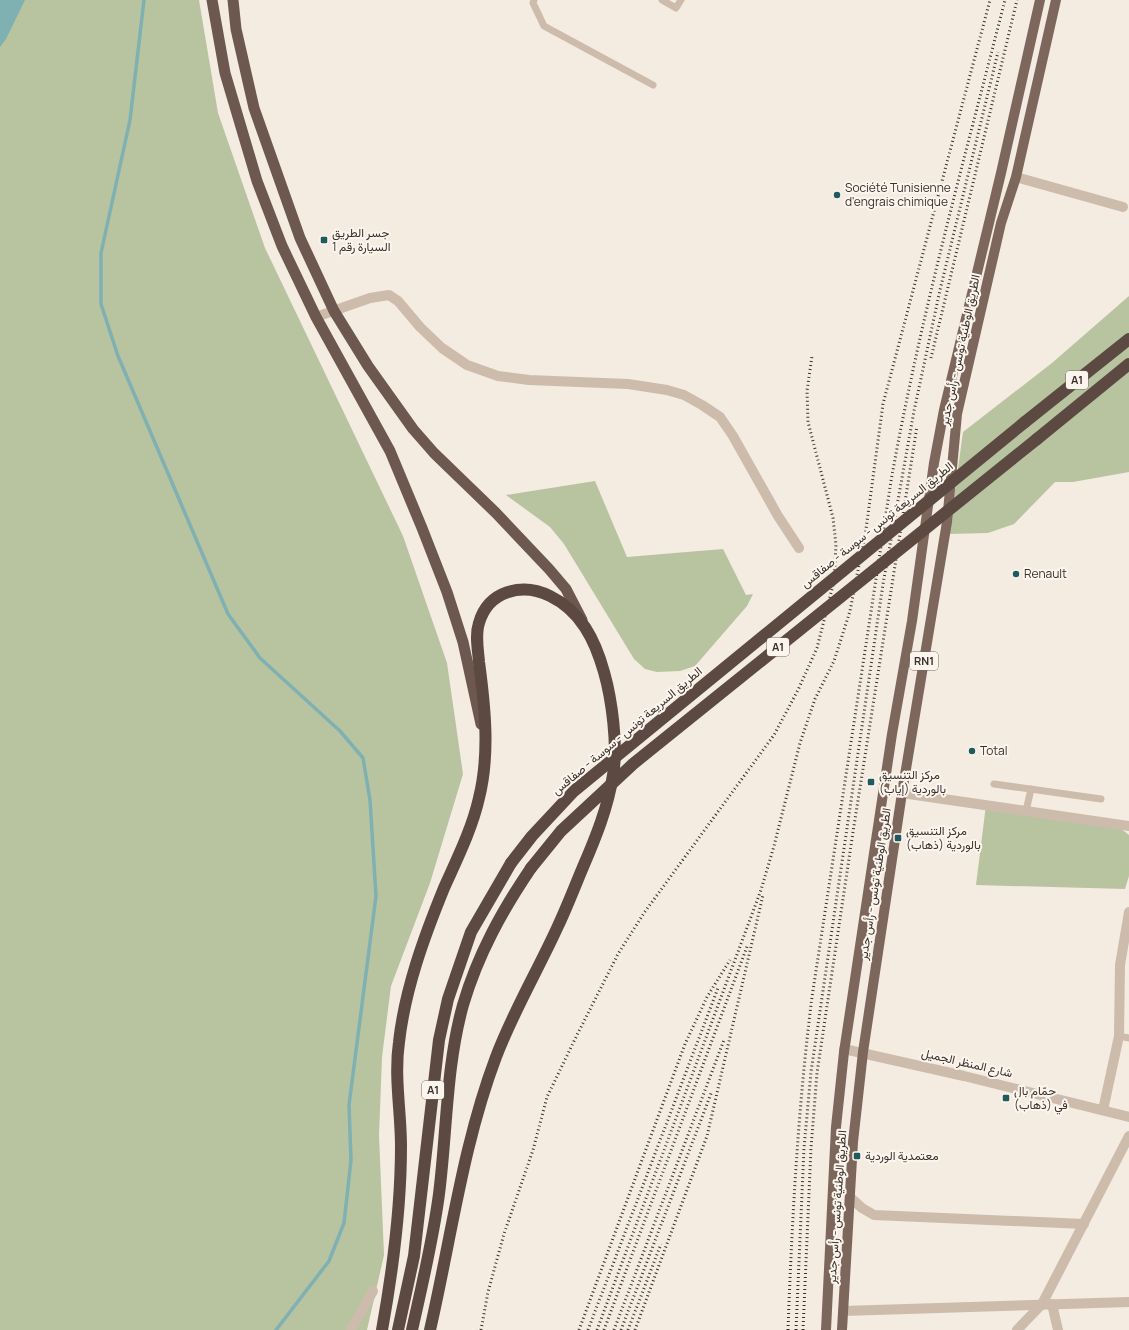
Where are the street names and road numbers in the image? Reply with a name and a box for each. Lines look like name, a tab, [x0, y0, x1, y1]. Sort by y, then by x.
street label: الطريق الوطنية تونس - رأس جدير	[935, 273, 984, 428]
road number: A1	[1066, 371, 1088, 389]
street label: الطريق السريعة تونس - سوسة - صفاقس	[797, 458, 956, 591]
road number: A1	[767, 638, 789, 656]
road number: RN1	[910, 652, 938, 670]
street label: الطريق السريعة تونس - سوسة - صفاقس	[548, 663, 706, 799]
street label: الطريق الوطنية تونس - رأس جدير	[854, 807, 895, 962]
street label: شارع المنظر الجميل	[920, 1044, 1014, 1082]
road number: A1	[422, 1081, 444, 1099]
street label: الطريق الوطنية تونس - رأس جدير	[823, 1130, 850, 1285]

